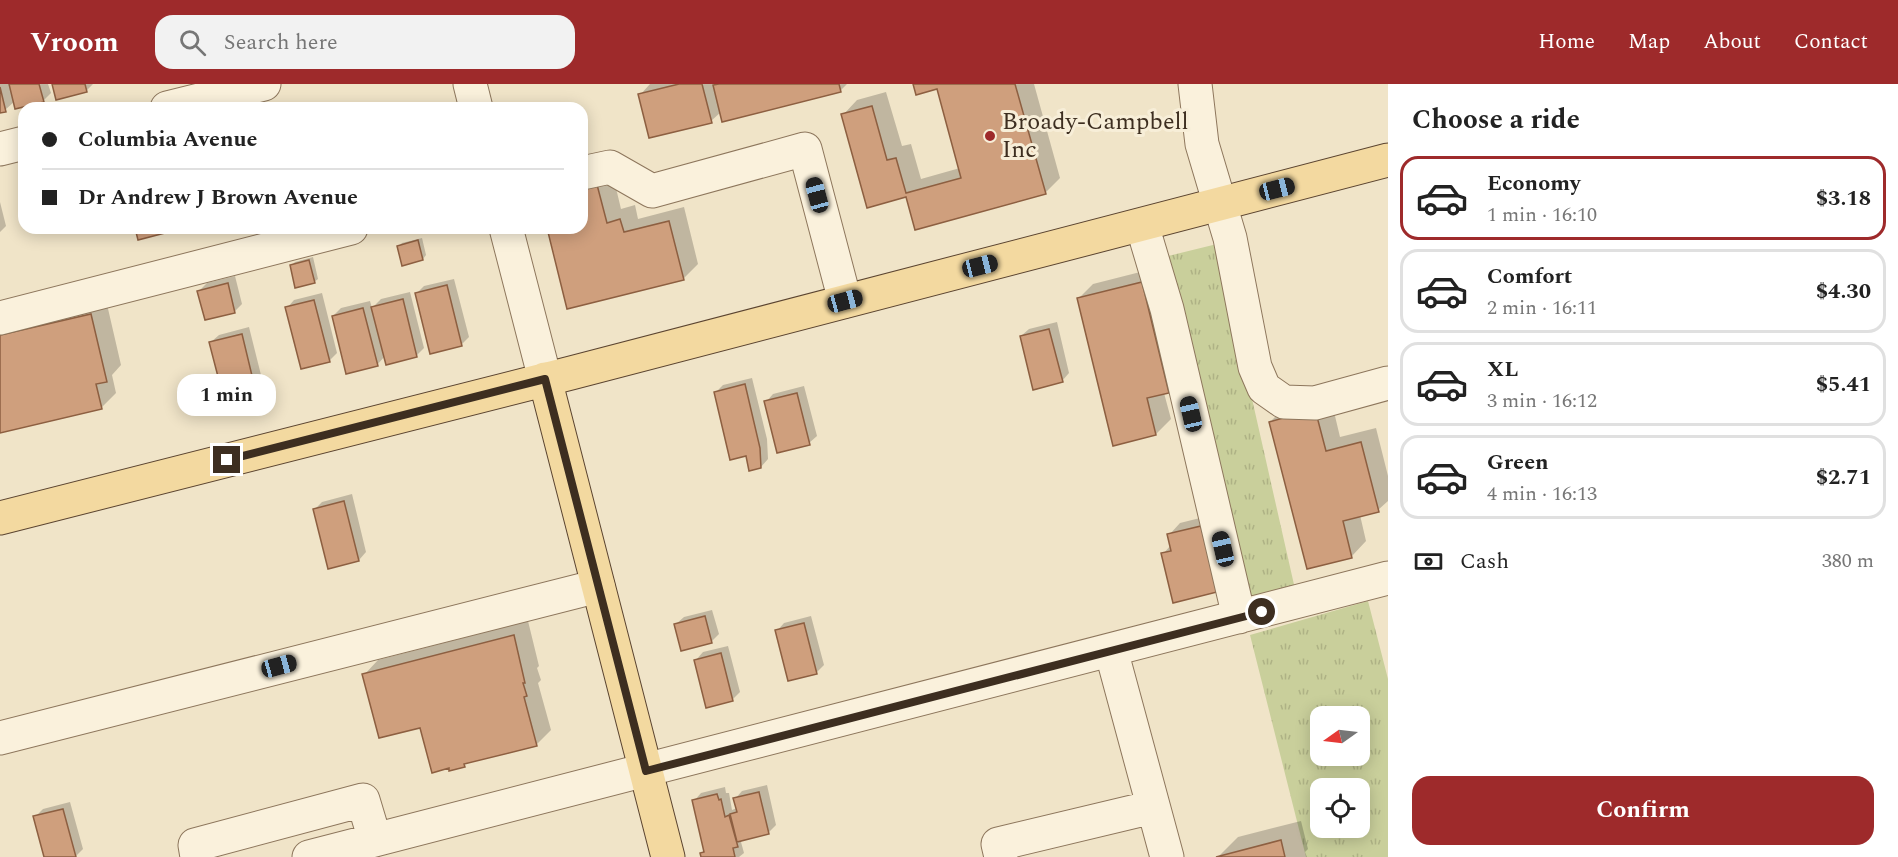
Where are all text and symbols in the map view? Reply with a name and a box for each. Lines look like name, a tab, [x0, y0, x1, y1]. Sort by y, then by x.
search box	[155, 15, 575, 69]
text: Vroom	[30, 21, 119, 64]
icon: search	[176, 26, 209, 59]
text: Search here	[224, 26, 338, 59]
text: Home	[1538, 26, 1595, 58]
text: Map	[1628, 26, 1670, 58]
text: About	[1703, 26, 1761, 58]
text: Contact	[1794, 26, 1868, 58]
text: Choose a ride	[1412, 99, 1580, 141]
place label: Broady-Campbell Inc	[1002, 104, 1189, 168]
text: Columbia Avenue	[78, 123, 257, 156]
marker: Broady-Campbell Inc	[983, 129, 997, 143]
text: Economy	[1487, 167, 1580, 200]
icon: car	[1415, 171, 1469, 225]
car	[804, 175, 830, 215]
car	[1257, 176, 1297, 202]
text: Dr Andrew J Brown Avenue	[78, 181, 358, 214]
text: $3.18	[1816, 182, 1871, 215]
text: 1 min · 16:10	[1487, 200, 1597, 230]
car	[960, 253, 1000, 279]
text: Comfort	[1487, 260, 1572, 293]
icon: car	[1415, 264, 1469, 318]
text: $4.30	[1816, 275, 1871, 308]
car	[825, 288, 865, 314]
text: 2 min · 16:11	[1487, 293, 1597, 323]
text: XL	[1487, 353, 1518, 386]
icon: car	[1415, 357, 1469, 411]
text: $5.41	[1816, 368, 1871, 401]
callout: 1 min	[178, 373, 276, 415]
text: 1 min	[200, 380, 253, 410]
text: 3 min · 16:12	[1487, 386, 1597, 416]
car	[1178, 394, 1204, 434]
route end	[213, 446, 240, 473]
text: Green	[1487, 446, 1549, 479]
icon: car	[1415, 450, 1469, 504]
text: $2.71	[1816, 461, 1871, 494]
text: 4 min · 16:13	[1487, 479, 1597, 509]
car	[1210, 529, 1236, 569]
icon: cash	[1412, 545, 1445, 578]
text: Cash	[1460, 545, 1509, 578]
text: 380 m	[1822, 546, 1874, 576]
route start	[1248, 598, 1275, 625]
car	[259, 653, 299, 679]
north arrow	[1310, 706, 1370, 766]
map controls	[1310, 706, 1370, 838]
button: Confirm	[1412, 776, 1874, 845]
button: locate	[1310, 778, 1370, 838]

